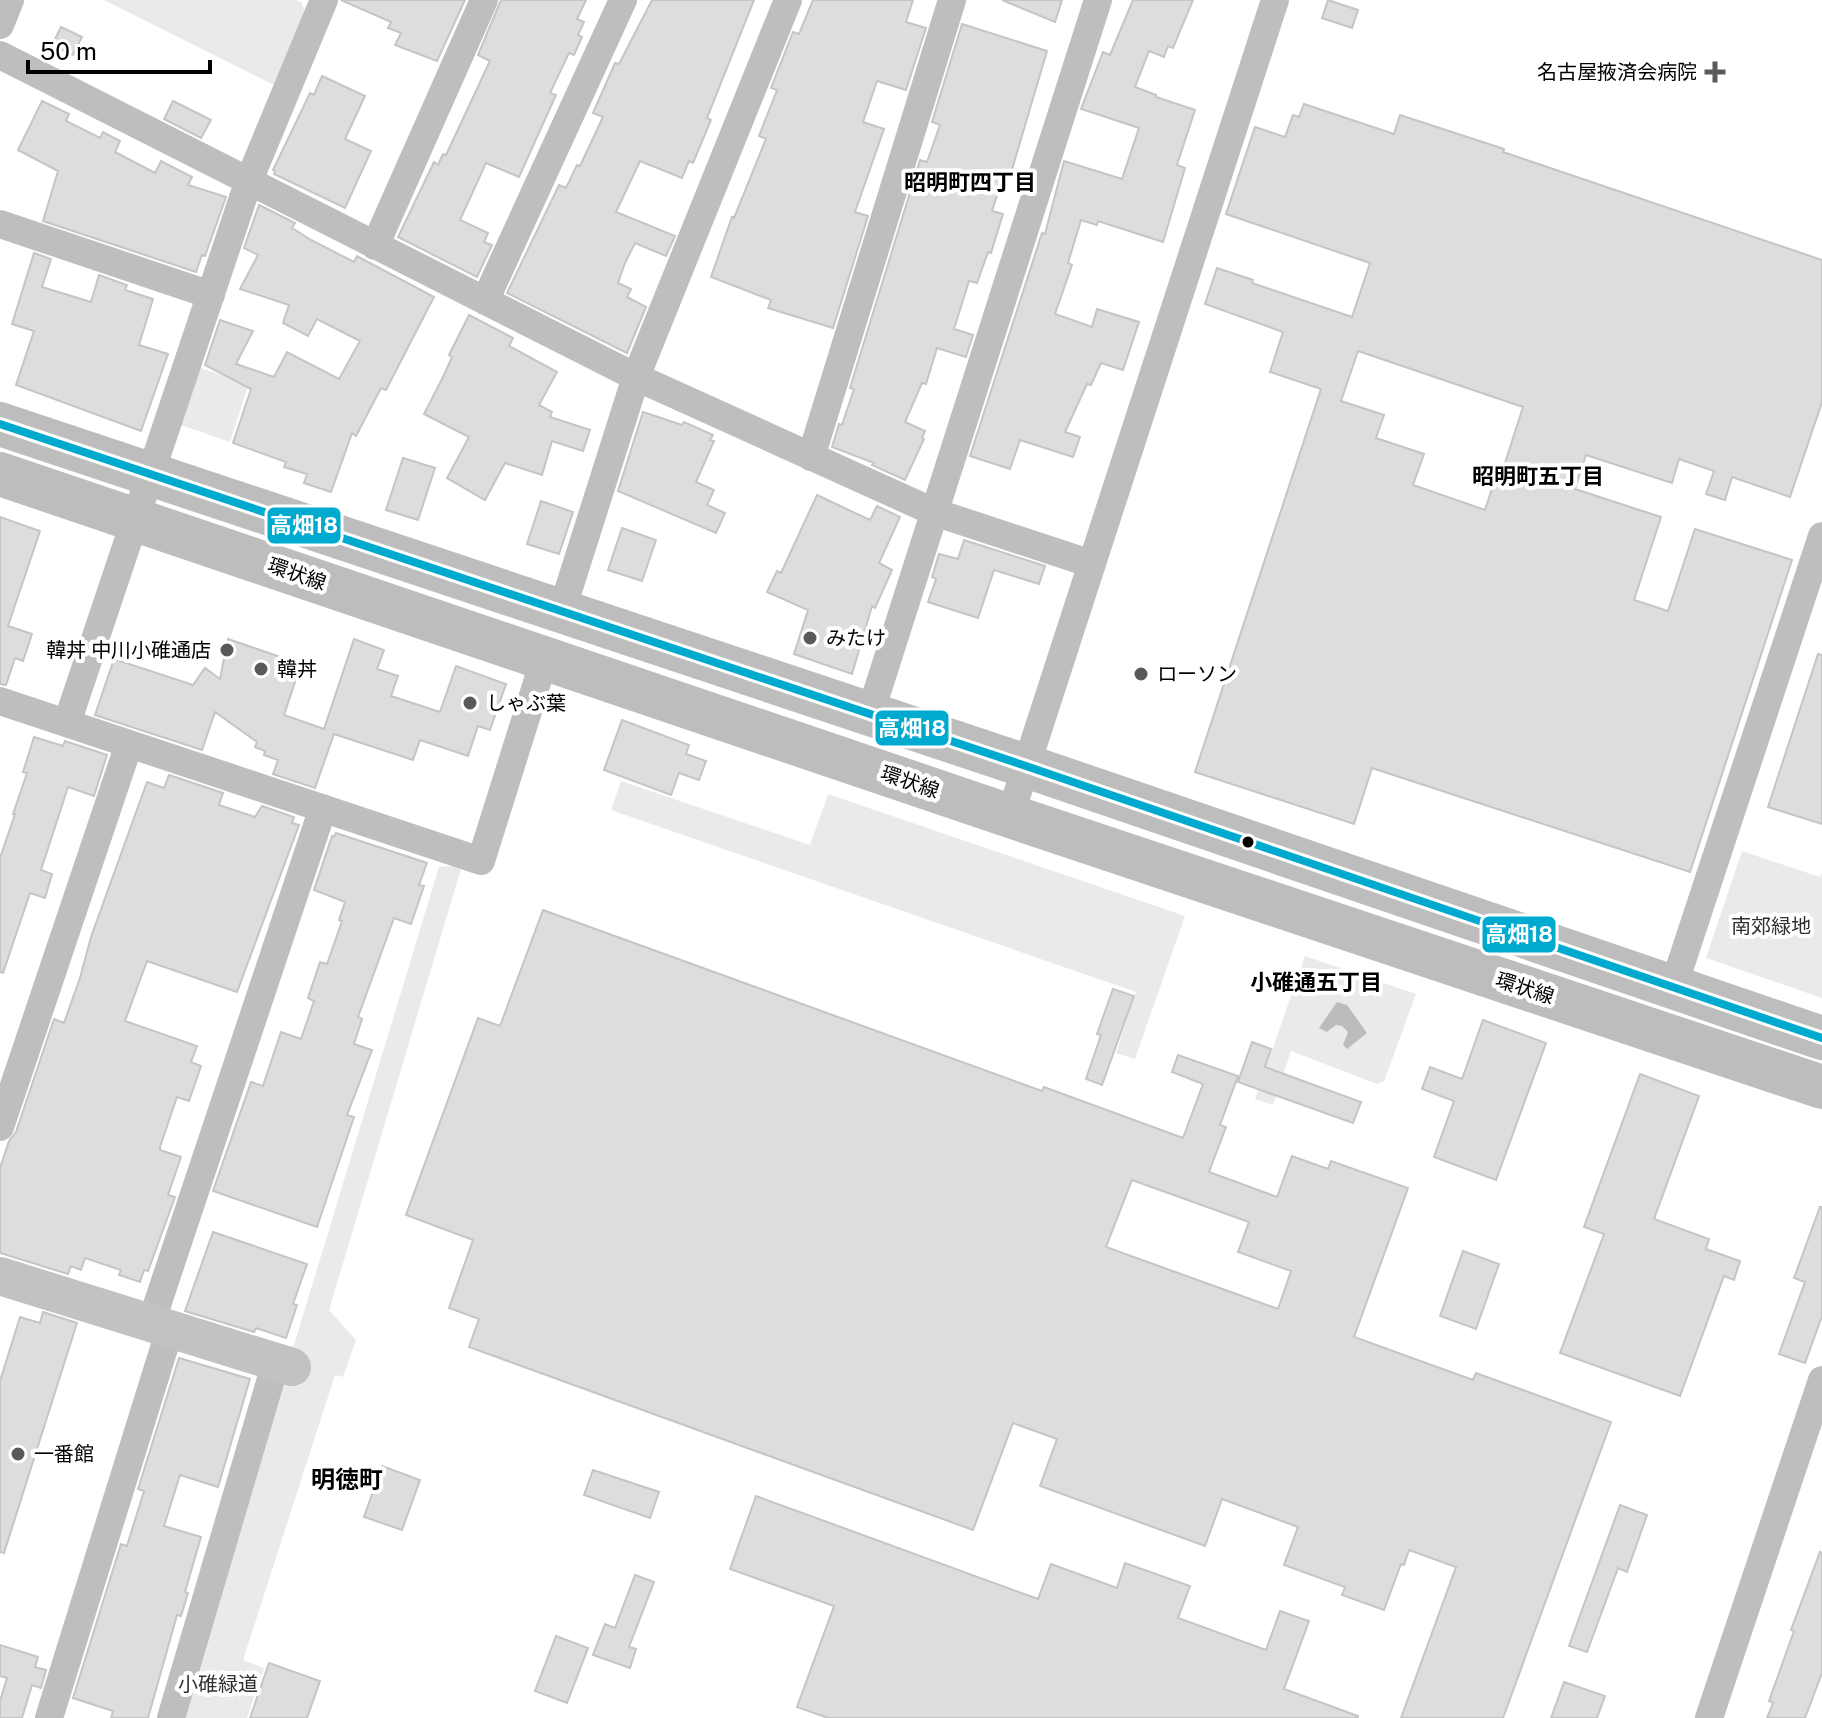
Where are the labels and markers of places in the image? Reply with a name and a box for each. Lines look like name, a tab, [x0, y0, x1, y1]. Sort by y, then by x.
place label: 名古屋掖済会病院	[1537, 60, 1697, 84]
marker: 名古屋掖済会病院	[1704, 61, 1726, 83]
place label: みたけ	[826, 626, 886, 650]
marker: みたけ	[801, 629, 819, 647]
place label: 韓丼 中川小碓通店	[46, 638, 211, 662]
marker: 韓丼 中川小碓通店	[218, 641, 236, 659]
place label: 韓丼	[277, 657, 317, 681]
marker: 韓丼	[252, 660, 270, 678]
place label: ローソン	[1157, 662, 1237, 686]
marker: ローソン	[1132, 665, 1150, 683]
place label: しゃぶ葉	[486, 691, 566, 715]
marker: しゃぶ葉	[461, 694, 479, 712]
unlabelled marker	[1240, 834, 1256, 850]
place label: 一番館	[34, 1442, 94, 1466]
marker: 一番館	[9, 1445, 27, 1463]

